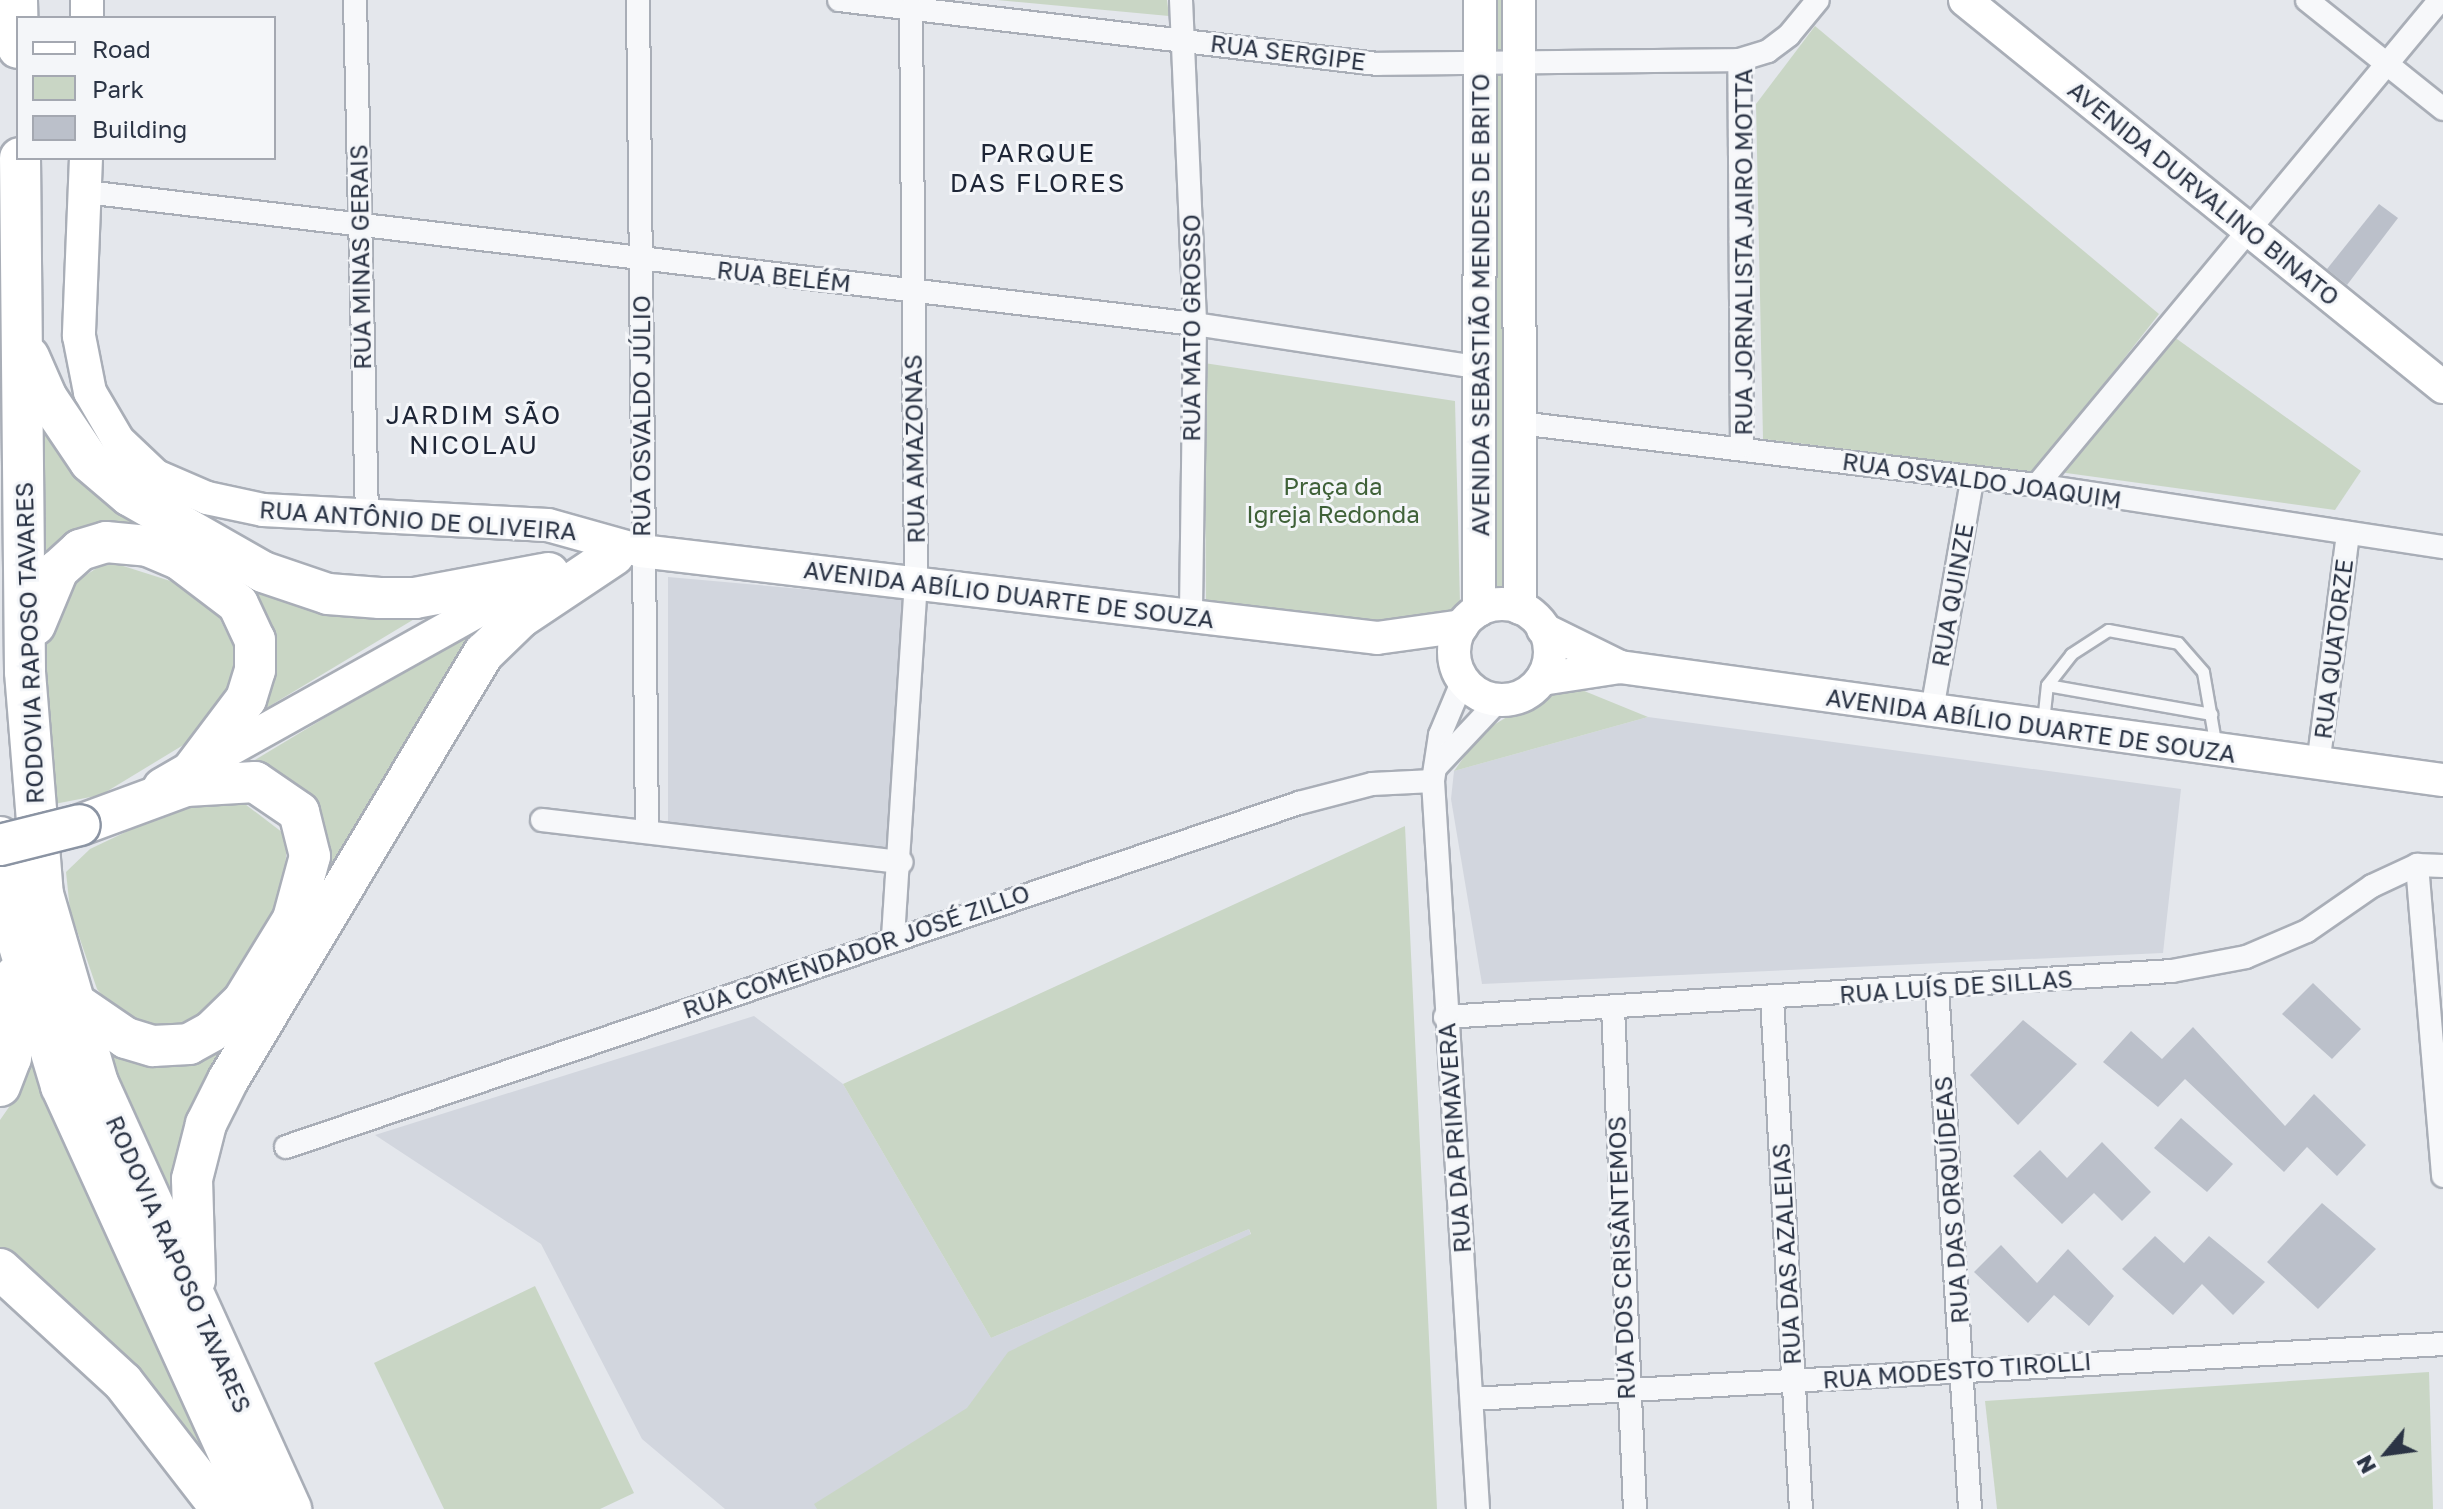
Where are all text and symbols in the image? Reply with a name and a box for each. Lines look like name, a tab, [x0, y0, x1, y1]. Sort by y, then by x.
legend	[16, 16, 276, 160]
street label: RUA SERGIPE	[1209, 28, 1367, 76]
text: Road	[92, 34, 151, 63]
street label: RUA JORNALISTA JAIRO MOTTA	[1729, 68, 1757, 436]
street label: AVENIDA SEBASTIÃO MENDES DE BRITO	[1466, 73, 1494, 537]
text: Park	[92, 74, 144, 103]
street label: AVENIDA DURVALINO BINATO	[2063, 75, 2345, 311]
text: Building	[92, 114, 187, 143]
district label: PARQUE DAS FLORES	[950, 137, 1126, 198]
street label: RUA MINAS GERAIS	[344, 144, 376, 370]
street label: RUA MATO GROSSO	[1177, 214, 1205, 442]
street label: RUA BELÉM	[716, 255, 852, 297]
street label: RUA OSVALDO JÚLIO	[627, 295, 655, 537]
street label: RUA AMAZONAS	[898, 354, 930, 544]
district label: JARDIM SÃO NICOLAU	[386, 399, 562, 460]
street label: RUA OSVALDO JOAQUIM	[1841, 446, 2123, 514]
park label: Praça da Igreja Redonda	[1246, 472, 1420, 528]
street label: RODOVIA RAPOSO TAVARES	[9, 482, 49, 804]
street label: RUA ANTÔNIO DE OLIVEIRA	[258, 495, 578, 545]
street label: RUA QUINZE	[1925, 521, 1979, 669]
street label: AVENIDA ABÍLIO DUARTE DE SOUZA	[802, 555, 1216, 633]
street label: RUA QUATORZE	[2308, 557, 2358, 741]
street label: AVENIDA ABÍLIO DUARTE DE SOUZA	[1824, 682, 2238, 768]
street label: RUA COMENDADOR JOSÉ ZILLO	[679, 878, 1033, 1024]
street label: RUA LUÍS DE SILLAS	[1838, 963, 2074, 1009]
street label: RUA DA PRIMAVERA	[1432, 1022, 1476, 1254]
street label: RUA DAS ORQUÍDEAS	[1928, 1075, 1974, 1325]
street label: RODOVIA RAPOSO TAVARES	[100, 1111, 258, 1417]
street label: RUA DOS CRISÂNTEMOS	[1602, 1116, 1640, 1400]
street label: RUA DAS AZALEIAS	[1766, 1142, 1806, 1366]
street label: RUA MODESTO TIROLLI	[1822, 1346, 2092, 1394]
north arrow	[2347, 1413, 2427, 1493]
text: N	[2350, 1451, 2381, 1479]

